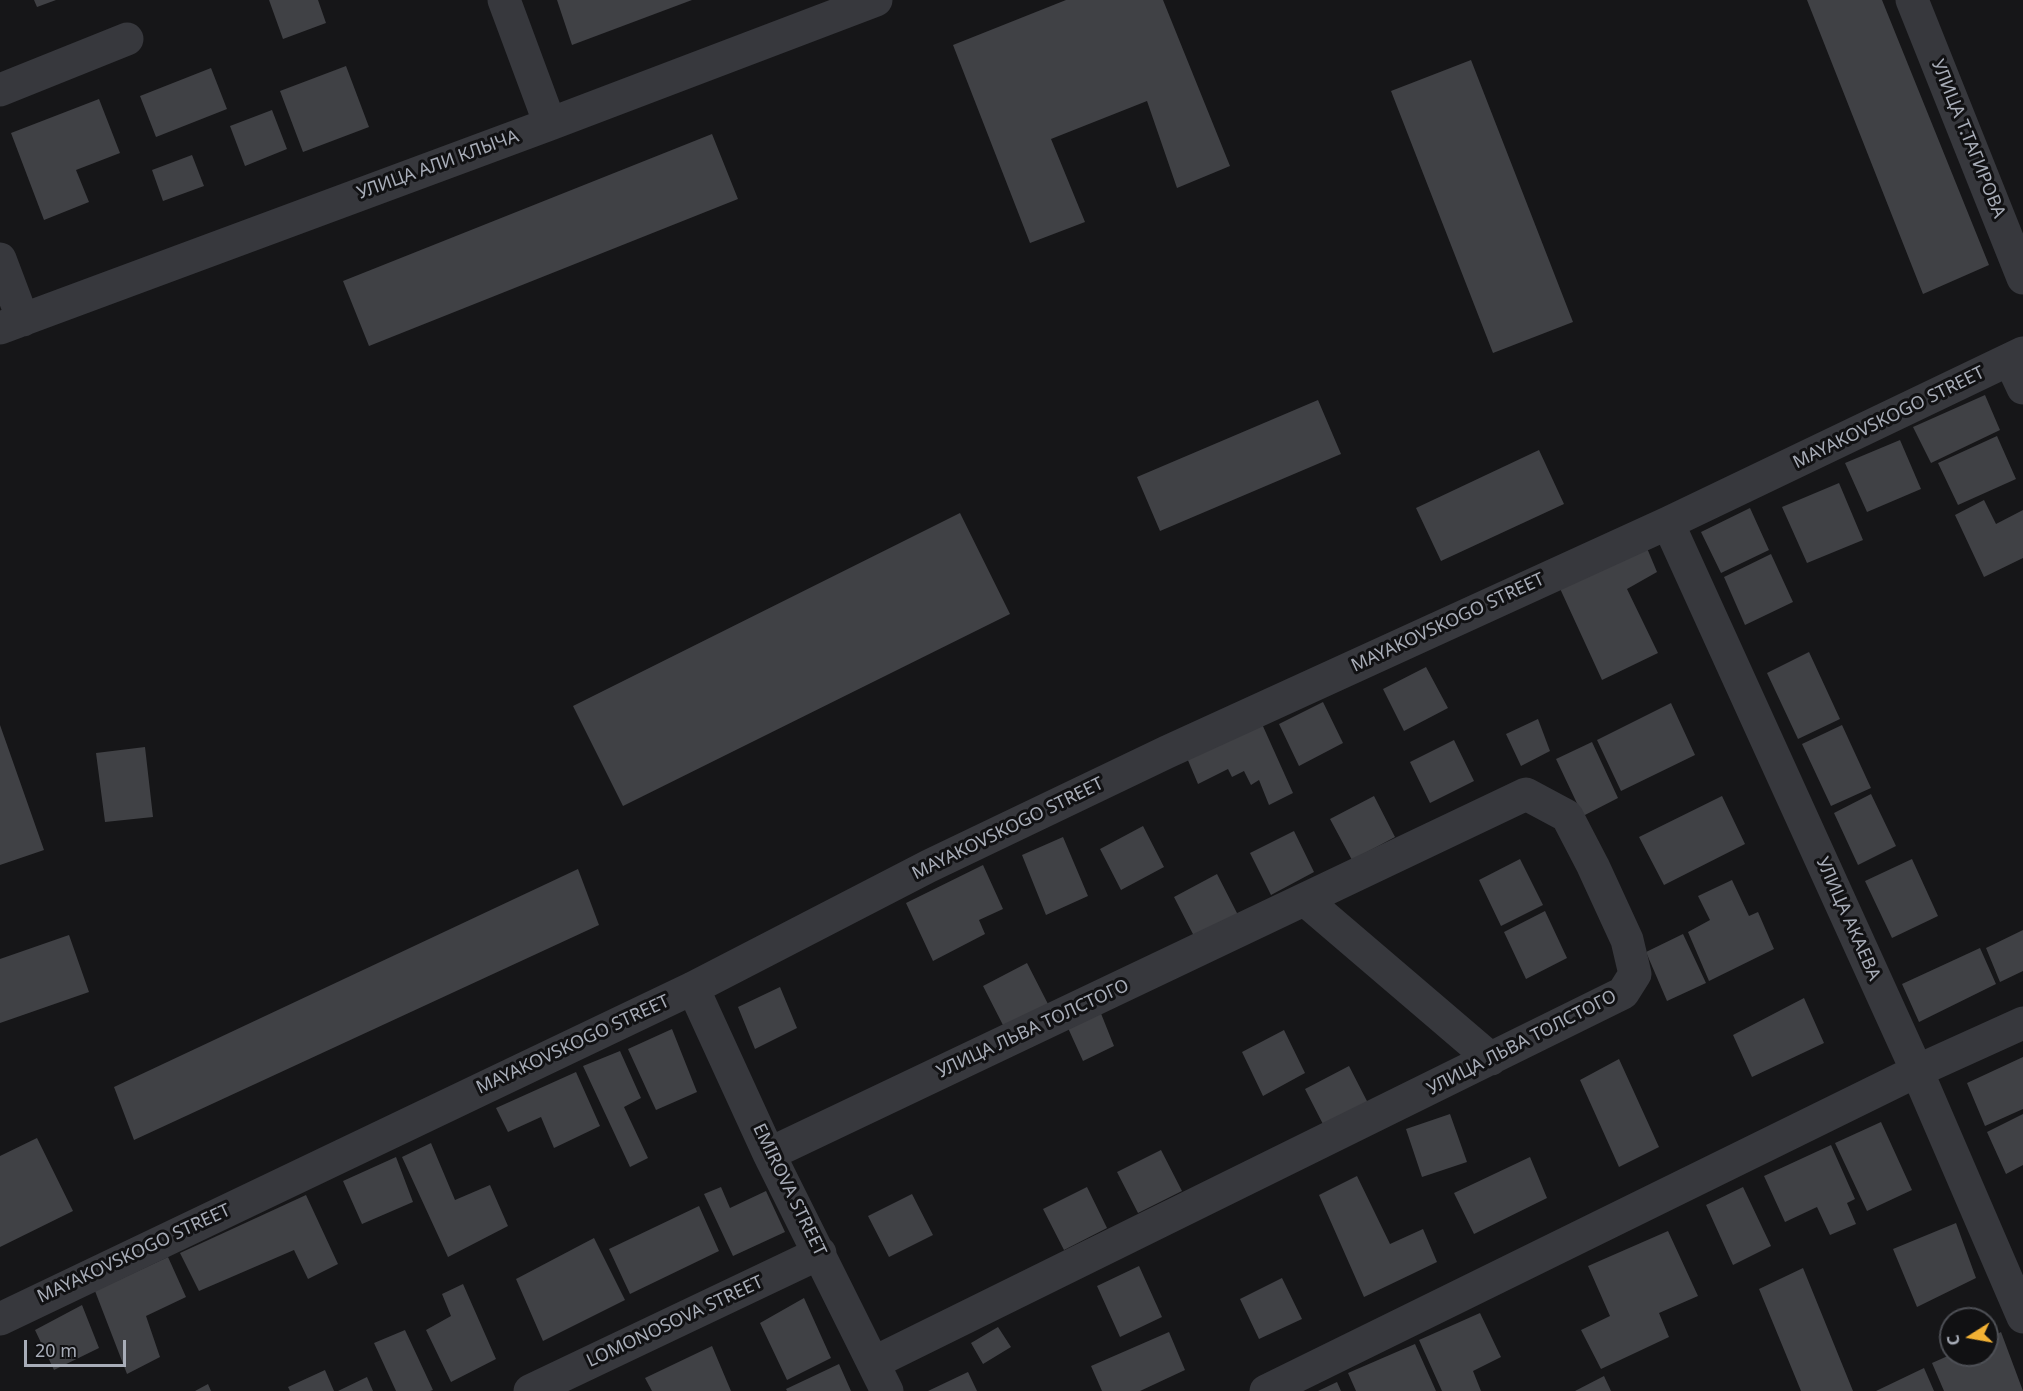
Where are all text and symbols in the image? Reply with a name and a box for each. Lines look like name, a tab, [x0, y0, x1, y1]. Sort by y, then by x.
street label: УЛИЦА Т.ТАГИРОВА	[1926, 57, 2010, 221]
street label: УЛИЦА АЛИ КЛЫЧА	[354, 126, 522, 204]
street label: MAYAKOVSKOGO STREET	[1790, 362, 1988, 474]
street label: MAYAKOVSKOGO STREET	[1348, 569, 1548, 677]
street label: MAYAKOVSKOGO STREET	[909, 773, 1107, 885]
street label: УЛИЦА АКАЕВА	[1811, 854, 1885, 984]
street label: УЛИЦА ЛЬВА ТОЛСТОГО	[933, 975, 1133, 1083]
street label: УЛИЦА ЛЬВА ТОЛСТОГО	[1424, 986, 1620, 1100]
street label: MAYAKOVSKOGO STREET	[473, 991, 673, 1099]
street label: EMIROVA STREET	[748, 1120, 830, 1260]
street label: MAYAKOVSKOGO STREET	[34, 1200, 234, 1308]
street label: LOMONOSOVA STREET	[583, 1272, 767, 1372]
north arrow	[1939, 1307, 1999, 1367]
scale bar	[27, 1328, 129, 1366]
text: С	[1942, 1333, 1965, 1347]
text: 20 m	[35, 1338, 77, 1362]

